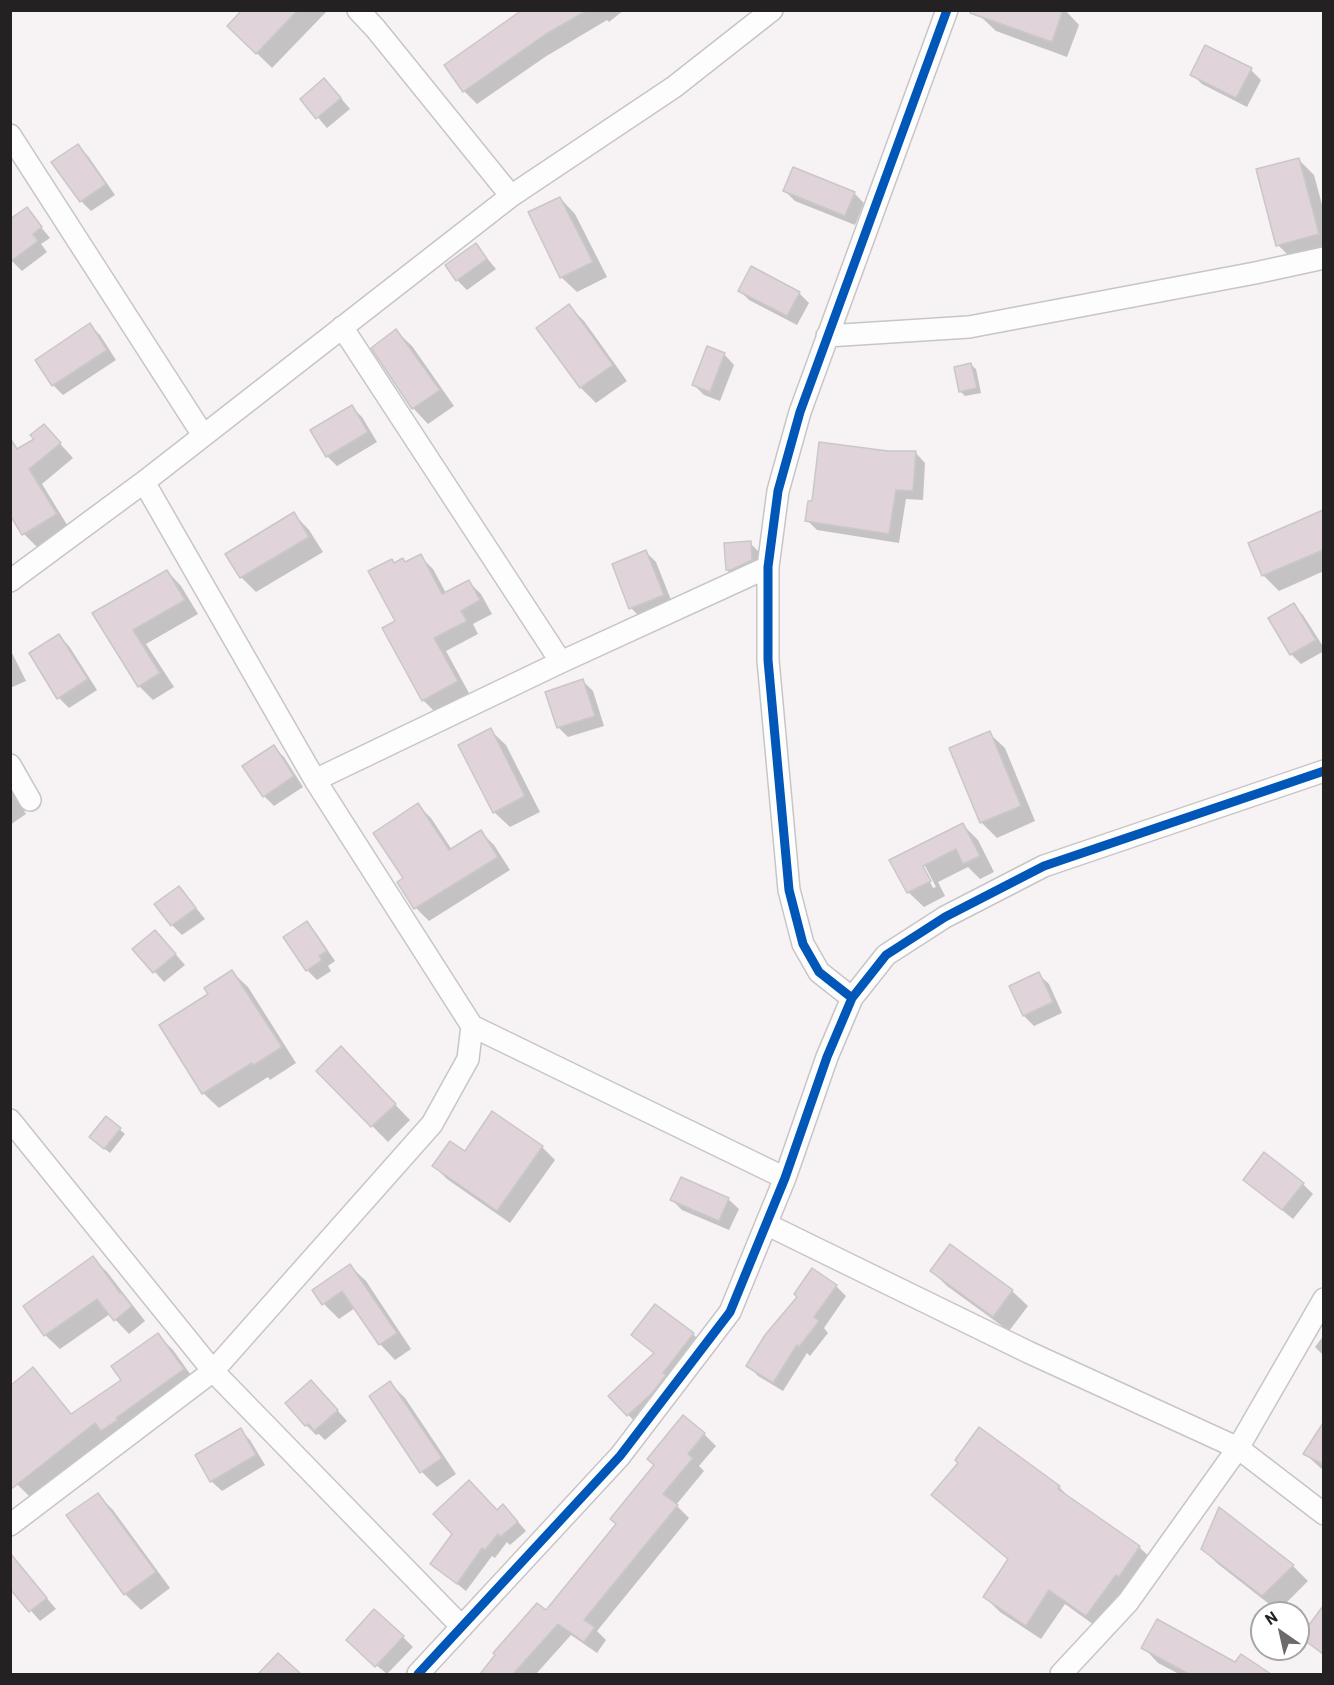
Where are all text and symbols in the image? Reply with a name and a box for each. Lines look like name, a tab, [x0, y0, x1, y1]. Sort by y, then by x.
north arrow	[1250, 1601, 1310, 1661]
text: N	[1261, 1606, 1280, 1628]

